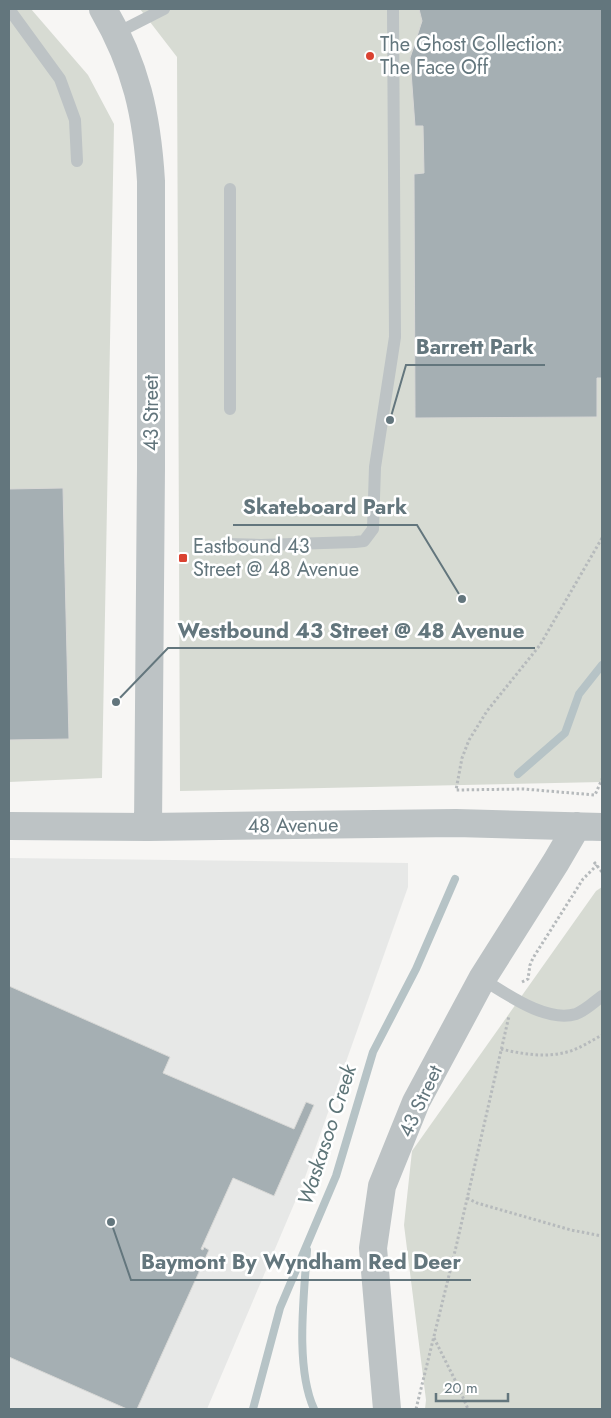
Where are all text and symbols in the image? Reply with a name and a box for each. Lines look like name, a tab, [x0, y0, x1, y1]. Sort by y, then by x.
place label: The Ghost Collection: The Face Off	[380, 30, 563, 82]
marker: The Ghost Collection: The Face Off	[364, 50, 376, 62]
callout: Barrett Park	[406, 329, 545, 365]
text: Barrett Park	[416, 332, 534, 362]
street label: 43 Street	[137, 375, 166, 451]
callout: Skateboard Park	[233, 489, 417, 525]
text: Skateboard Park	[243, 492, 407, 522]
place label: Eastbound 43 Street @ 48 Avenue	[193, 532, 359, 584]
marker: Eastbound 43 Street @ 48 Avenue	[177, 552, 189, 564]
callout: Westbound 43 Street @ 48 Avenue	[168, 612, 535, 648]
text: Westbound 43 Street @ 48 Avenue	[178, 616, 524, 646]
street label: 48 Avenue	[247, 810, 339, 841]
water label: Waskasoo Creek	[290, 1060, 364, 1209]
street label: 43 Street	[391, 1060, 450, 1142]
callout: Baymont By Wyndham Red Deer	[131, 1244, 471, 1280]
text: Baymont By Wyndham Red Deer	[141, 1247, 461, 1277]
scale bar	[436, 1370, 508, 1402]
text: 20 m	[444, 1377, 478, 1399]

